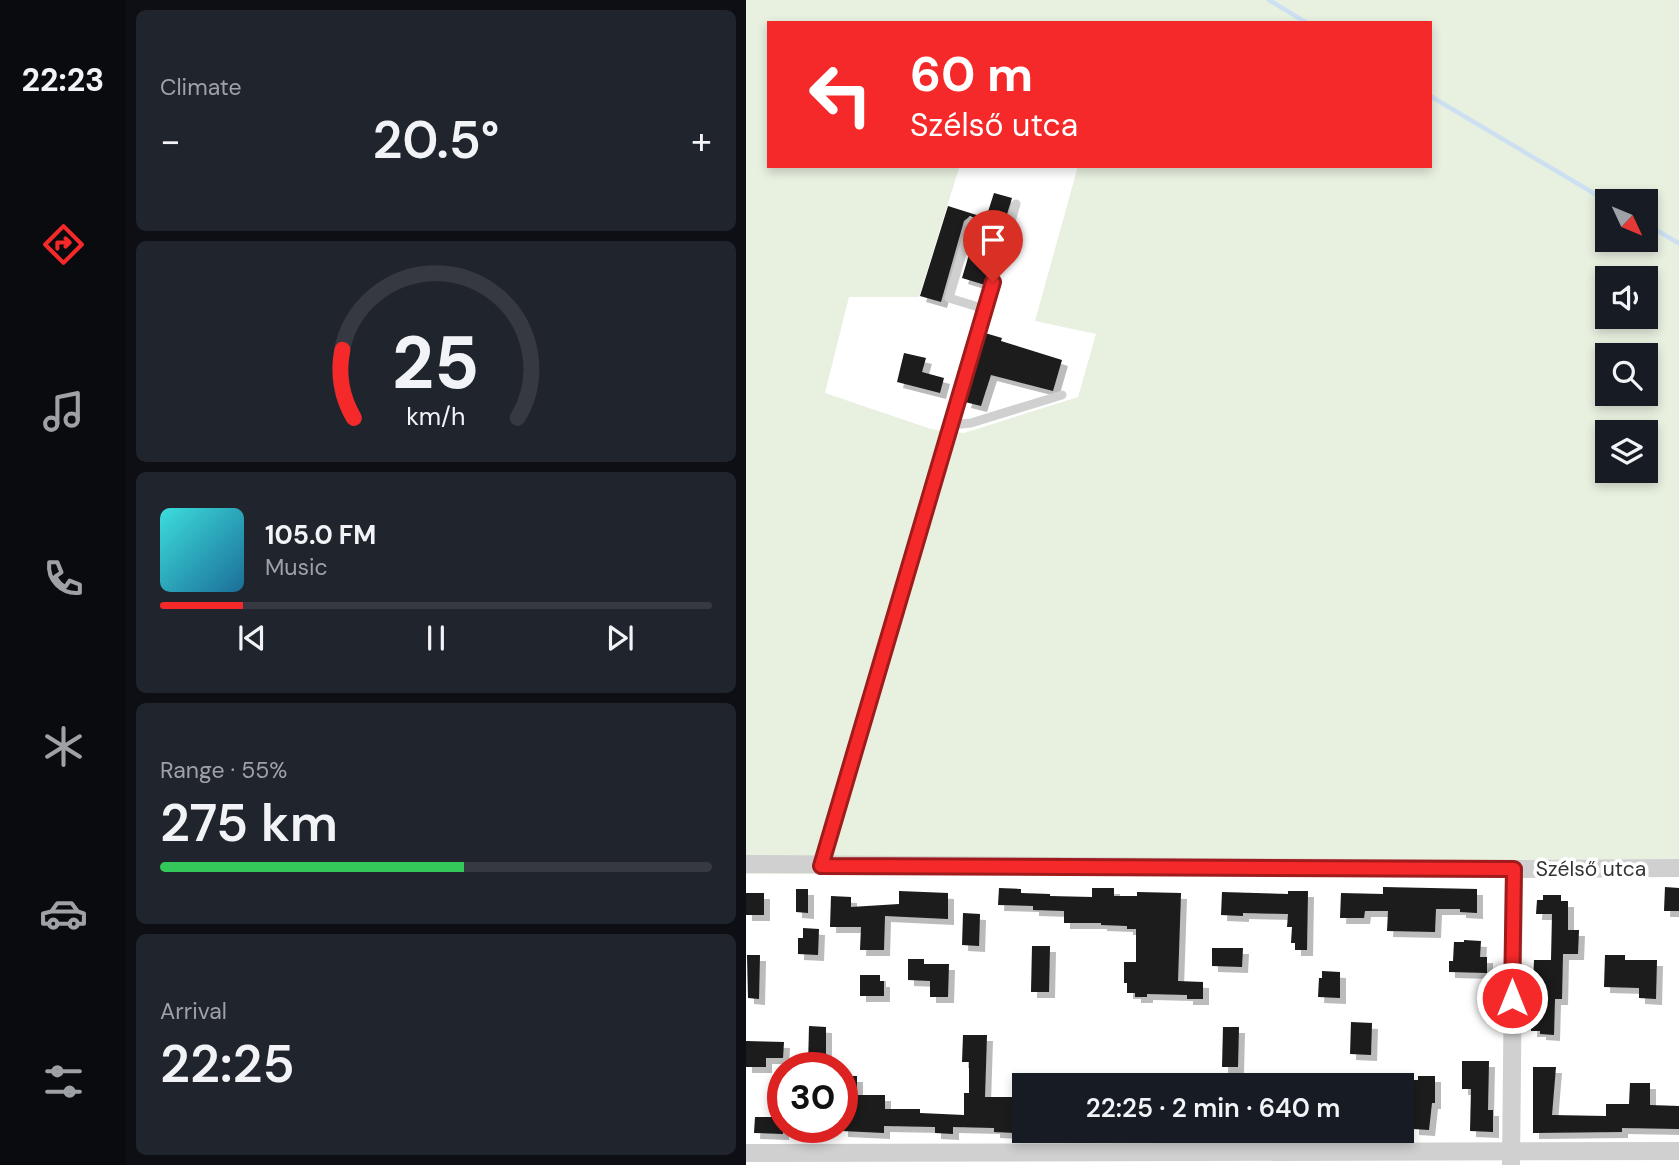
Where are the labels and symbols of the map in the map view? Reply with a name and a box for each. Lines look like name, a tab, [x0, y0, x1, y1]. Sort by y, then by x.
north arrow	[1595, 189, 1658, 252]
pin	[963, 210, 1023, 282]
street label: Szélső utca	[1536, 855, 1646, 883]
position arrow	[1475, 961, 1549, 1035]
speed limit sign: 30	[767, 1052, 858, 1143]

